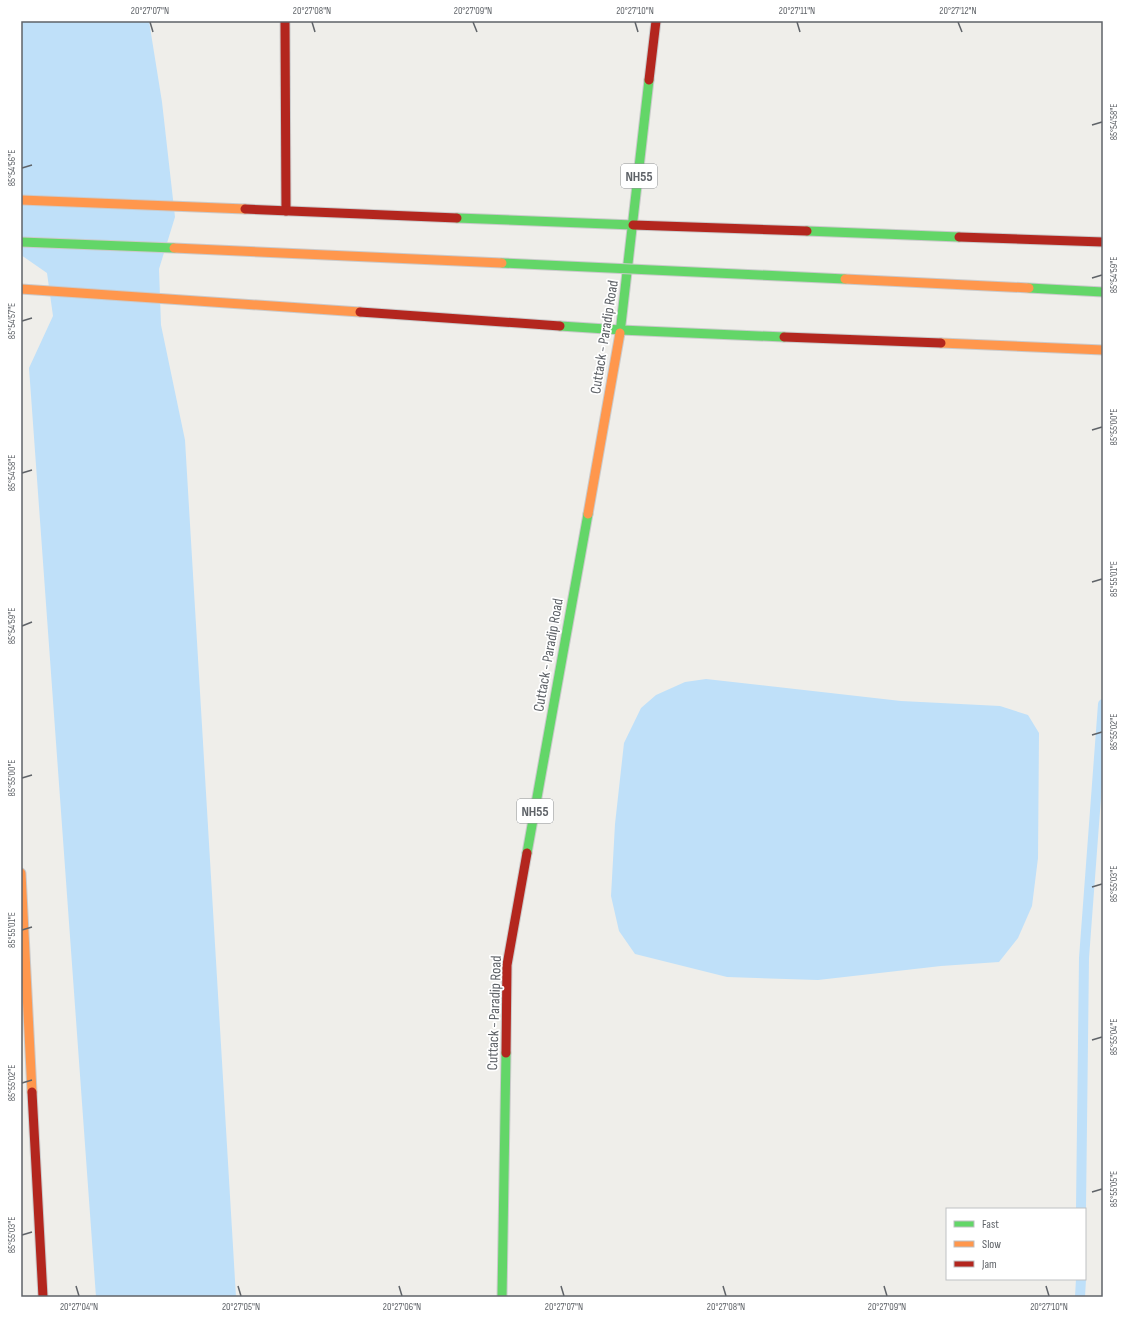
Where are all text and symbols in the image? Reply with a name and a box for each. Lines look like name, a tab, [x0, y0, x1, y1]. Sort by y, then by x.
text: 20°27'07"N	[131, 5, 169, 17]
text: 20°27'08"N	[293, 5, 331, 17]
text: 20°27'09"N	[454, 5, 492, 17]
text: 20°27'10"N	[616, 5, 654, 17]
text: 20°27'11"N	[779, 5, 815, 17]
text: 20°27'12"N	[939, 5, 977, 17]
text: 85°54'58"E	[1108, 104, 1120, 140]
text: 85°54'56"E	[6, 150, 18, 186]
road number: NH55	[621, 164, 657, 188]
text: 85°54'59"E	[1108, 257, 1120, 293]
street label: Cuttack - Paradip Road	[586, 279, 623, 395]
text: 85°54'57"E	[6, 303, 18, 339]
text: 85°55'00"E	[1108, 409, 1120, 445]
text: 85°54'58"E	[6, 455, 18, 491]
text: 85°55'01"E	[1108, 561, 1120, 597]
street label: Cuttack - Paradip Road	[529, 597, 568, 713]
text: 85°54'59"E	[6, 608, 18, 644]
text: 85°55'02"E	[1108, 714, 1120, 750]
text: 85°55'00"E	[6, 760, 18, 796]
road number: NH55	[517, 799, 553, 823]
text: 85°55'03"E	[1108, 866, 1120, 902]
text: 85°55'01"E	[6, 912, 18, 948]
street label: Cuttack - Paradip Road	[483, 955, 506, 1071]
text: 85°55'04"E	[1108, 1019, 1120, 1055]
text: 85°55'02"E	[6, 1065, 18, 1101]
text: 85°55'05"E	[1108, 1171, 1120, 1207]
legend	[946, 1208, 1086, 1280]
text: 85°55'03"E	[6, 1217, 18, 1253]
text: Fast	[982, 1217, 999, 1232]
text: Slow	[982, 1237, 1001, 1252]
text: Jam	[981, 1257, 997, 1272]
text: 20°27'04"N	[60, 1301, 98, 1313]
text: 20°27'05"N	[222, 1301, 260, 1313]
text: 20°27'06"N	[383, 1301, 421, 1313]
text: 20°27'07"N	[545, 1301, 583, 1313]
text: 20°27'08"N	[707, 1301, 745, 1313]
text: 20°27'09"N	[868, 1301, 906, 1313]
text: 20°27'10"N	[1030, 1301, 1068, 1313]

